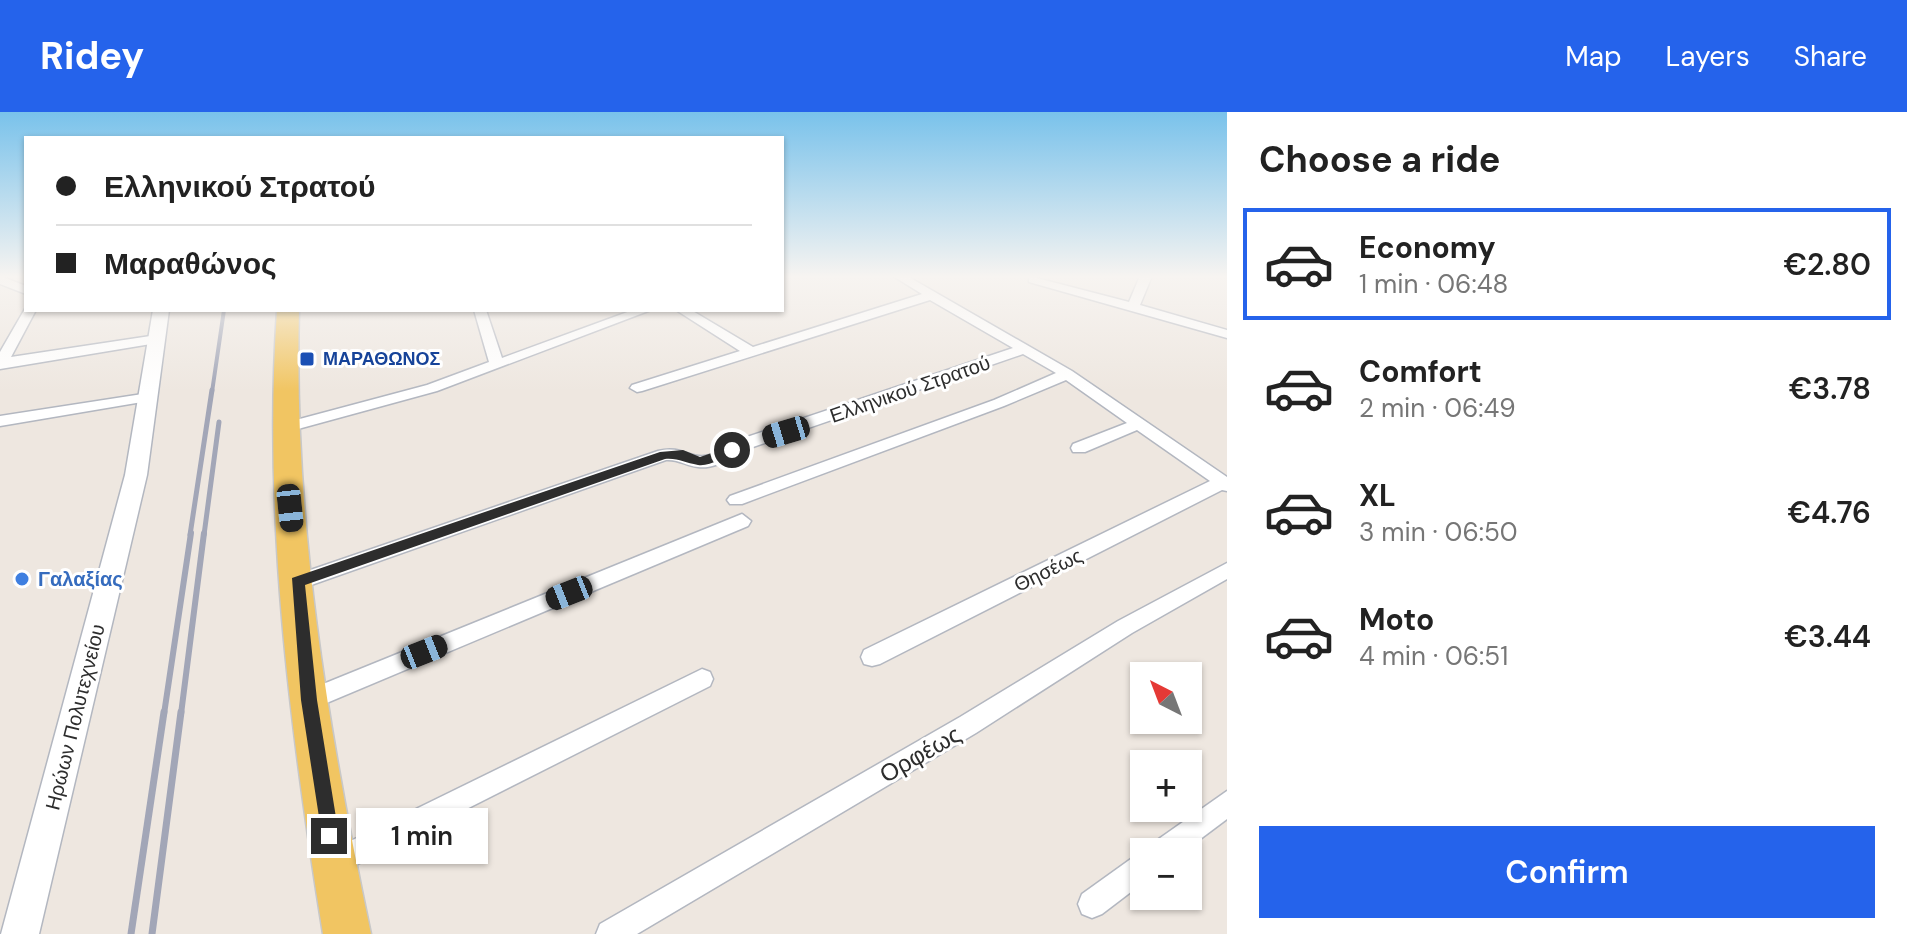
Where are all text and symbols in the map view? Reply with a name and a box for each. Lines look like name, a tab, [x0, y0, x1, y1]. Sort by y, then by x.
text: Ridey	[40, 31, 144, 81]
text: Map	[1565, 38, 1622, 75]
text: Layers	[1666, 38, 1750, 75]
text: Share	[1794, 38, 1867, 75]
text: Choose a ride	[1259, 136, 1500, 183]
text: Ελληνικού Στρατού	[104, 167, 376, 206]
icon: car	[1263, 228, 1335, 300]
text: Economy	[1359, 228, 1496, 267]
text: Μαραθώνος	[104, 244, 277, 283]
text: €2.80	[1783, 245, 1871, 284]
text: 1 min · 06:48	[1359, 267, 1508, 301]
place label: ΜΑΡΑΘΩΝΟΣ	[323, 347, 441, 371]
street label: Ελληνικού Στρατού	[826, 349, 994, 429]
marker: ΜΑΡΑΘΩΝΟΣ	[298, 350, 316, 368]
icon: car	[1263, 352, 1335, 424]
text: Comfort	[1359, 352, 1482, 391]
text: €3.78	[1789, 369, 1871, 408]
text: 2 min · 06:49	[1359, 391, 1516, 425]
car	[760, 414, 812, 450]
route start	[714, 432, 750, 468]
icon: car	[1263, 476, 1335, 548]
text: XL	[1359, 476, 1396, 515]
car	[276, 483, 304, 533]
text: €4.76	[1788, 493, 1871, 532]
text: 3 min · 06:50	[1359, 515, 1518, 549]
street label: Θησέως	[1009, 542, 1087, 598]
place label: Γαλαξίας	[38, 566, 123, 592]
marker: Γαλαξίας	[13, 570, 31, 588]
car	[542, 573, 596, 613]
icon: car	[1263, 600, 1335, 672]
text: Moto	[1359, 600, 1434, 639]
text: €3.44	[1784, 617, 1871, 656]
street label: Ηρώων Πολυτεχνείου	[39, 621, 111, 813]
car	[397, 632, 451, 672]
text: 4 min · 06:51	[1359, 639, 1508, 673]
north arrow	[1130, 662, 1202, 734]
map controls	[1130, 662, 1202, 910]
street label: Ορφέως	[874, 718, 966, 790]
button: +	[1130, 750, 1202, 822]
callout: 1 min	[357, 808, 489, 864]
route end	[311, 818, 347, 854]
text: 1 min	[391, 819, 453, 853]
button: Confirm	[1259, 826, 1875, 918]
button: −	[1130, 838, 1202, 910]

